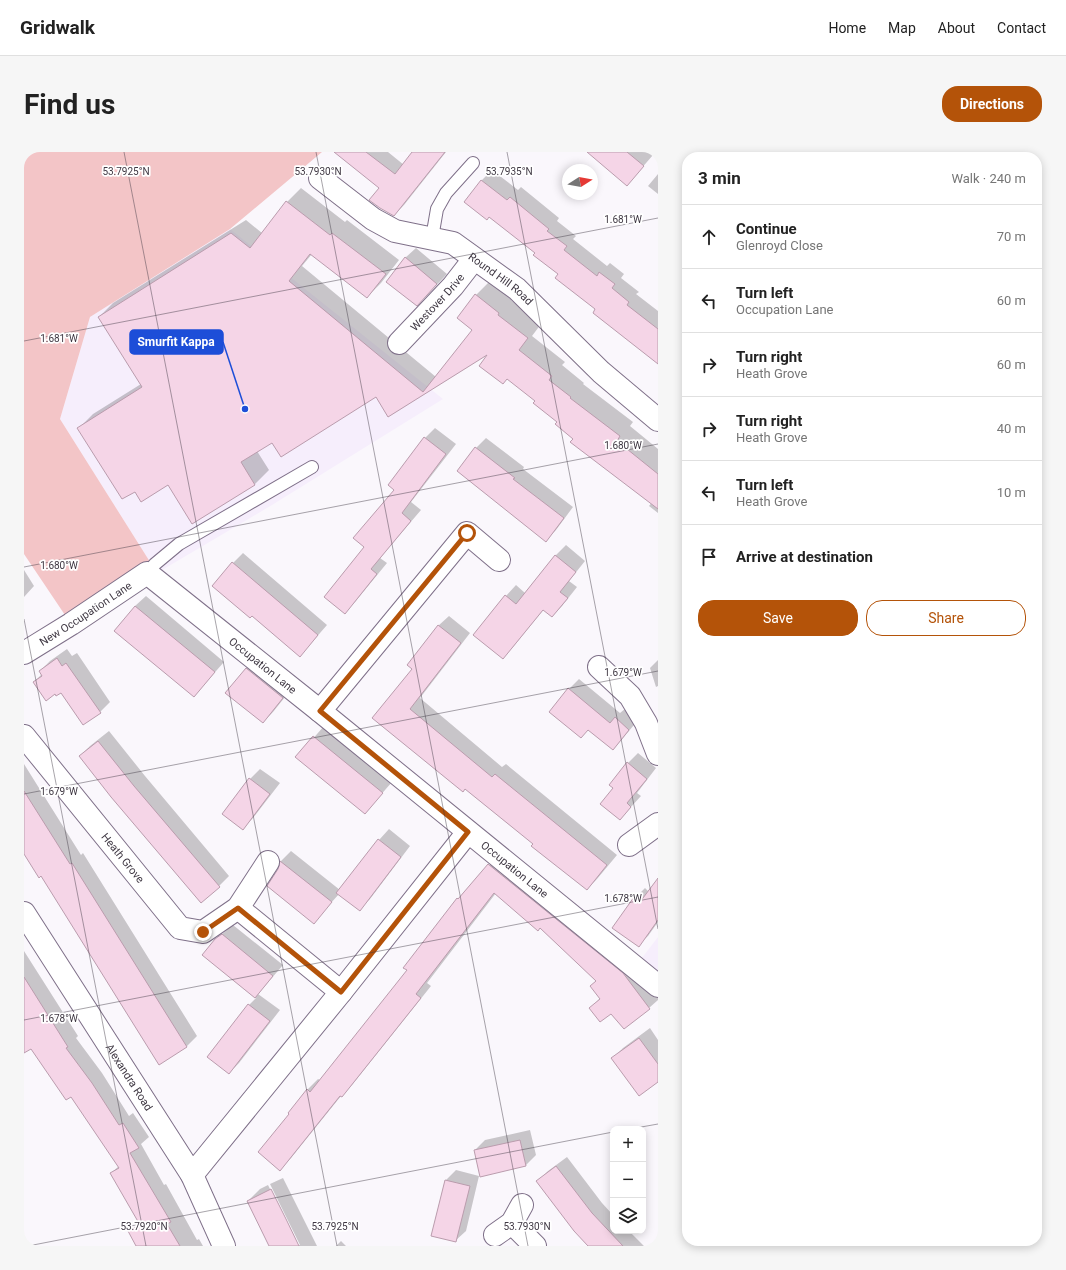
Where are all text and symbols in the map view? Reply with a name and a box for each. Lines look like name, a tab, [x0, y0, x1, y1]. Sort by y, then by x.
text: Gridwalk	[20, 16, 95, 39]
text: Home	[828, 20, 866, 36]
text: Map	[888, 20, 916, 36]
text: About	[938, 20, 975, 36]
text: Contact	[997, 20, 1046, 36]
button: Directions	[942, 86, 1042, 122]
text: Find us	[24, 88, 115, 121]
north arrow	[562, 164, 598, 200]
text: 53.7925°N	[102, 166, 150, 177]
text: 53.7930°N	[294, 166, 342, 177]
text: 53.7935°N	[485, 166, 533, 177]
text: 3 min	[698, 168, 741, 188]
text: Walk · 240 m	[951, 171, 1026, 186]
text: 1.681°W	[604, 214, 642, 225]
text: Continue	[736, 220, 797, 238]
icon: ahead	[698, 226, 720, 248]
text: 70 m	[997, 229, 1026, 244]
text: Glenroyd Close	[736, 238, 823, 253]
street label: Round Hill Road	[466, 250, 536, 308]
street label: Westover Drive	[408, 271, 467, 333]
text: Turn left	[736, 284, 793, 302]
icon: left	[698, 290, 720, 312]
text: 60 m	[997, 293, 1026, 308]
text: Occupation Lane	[736, 302, 833, 317]
callout: Smurfit Kappa	[130, 330, 223, 354]
text: 1.681°W	[40, 333, 78, 344]
text: Smurfit Kappa	[137, 335, 215, 349]
text: Turn right	[736, 348, 802, 366]
icon: right	[698, 354, 720, 376]
text: 60 m	[997, 357, 1026, 372]
text: Heath Grove	[736, 366, 807, 381]
text: Turn right	[736, 412, 802, 430]
icon: right	[698, 418, 720, 440]
text: 40 m	[997, 421, 1026, 436]
text: Heath Grove	[736, 430, 807, 445]
text: 1.680°W	[604, 440, 642, 451]
text: Turn left	[736, 476, 793, 494]
icon: left	[698, 482, 720, 504]
text: 10 m	[997, 485, 1026, 500]
text: Heath Grove	[736, 494, 807, 509]
route start	[458, 524, 476, 542]
icon: arrive	[698, 546, 720, 568]
text: Arrive at destination	[736, 548, 873, 566]
text: 1.680°W	[40, 560, 78, 571]
street label: New Occupation Lane	[37, 579, 134, 648]
button: Save	[698, 600, 858, 636]
button: Share	[866, 600, 1026, 636]
street label: Occupation Lane	[227, 635, 299, 696]
text: 1.679°W	[604, 667, 642, 678]
text: 1.679°W	[40, 786, 78, 797]
street label: Heath Grove	[99, 830, 147, 886]
street label: Occupation Lane	[479, 838, 551, 901]
text: 1.678°W	[604, 893, 642, 904]
route end	[194, 923, 212, 941]
text: 1.678°W	[40, 1013, 78, 1024]
street label: Alexandra Road	[103, 1041, 156, 1113]
map controls	[610, 1126, 646, 1234]
button: +	[610, 1126, 646, 1162]
button: −	[610, 1162, 646, 1198]
button: layers	[610, 1198, 646, 1234]
text: 53.7920°N	[120, 1221, 168, 1232]
text: 53.7925°N	[311, 1221, 359, 1232]
text: 53.7930°N	[503, 1221, 551, 1232]

